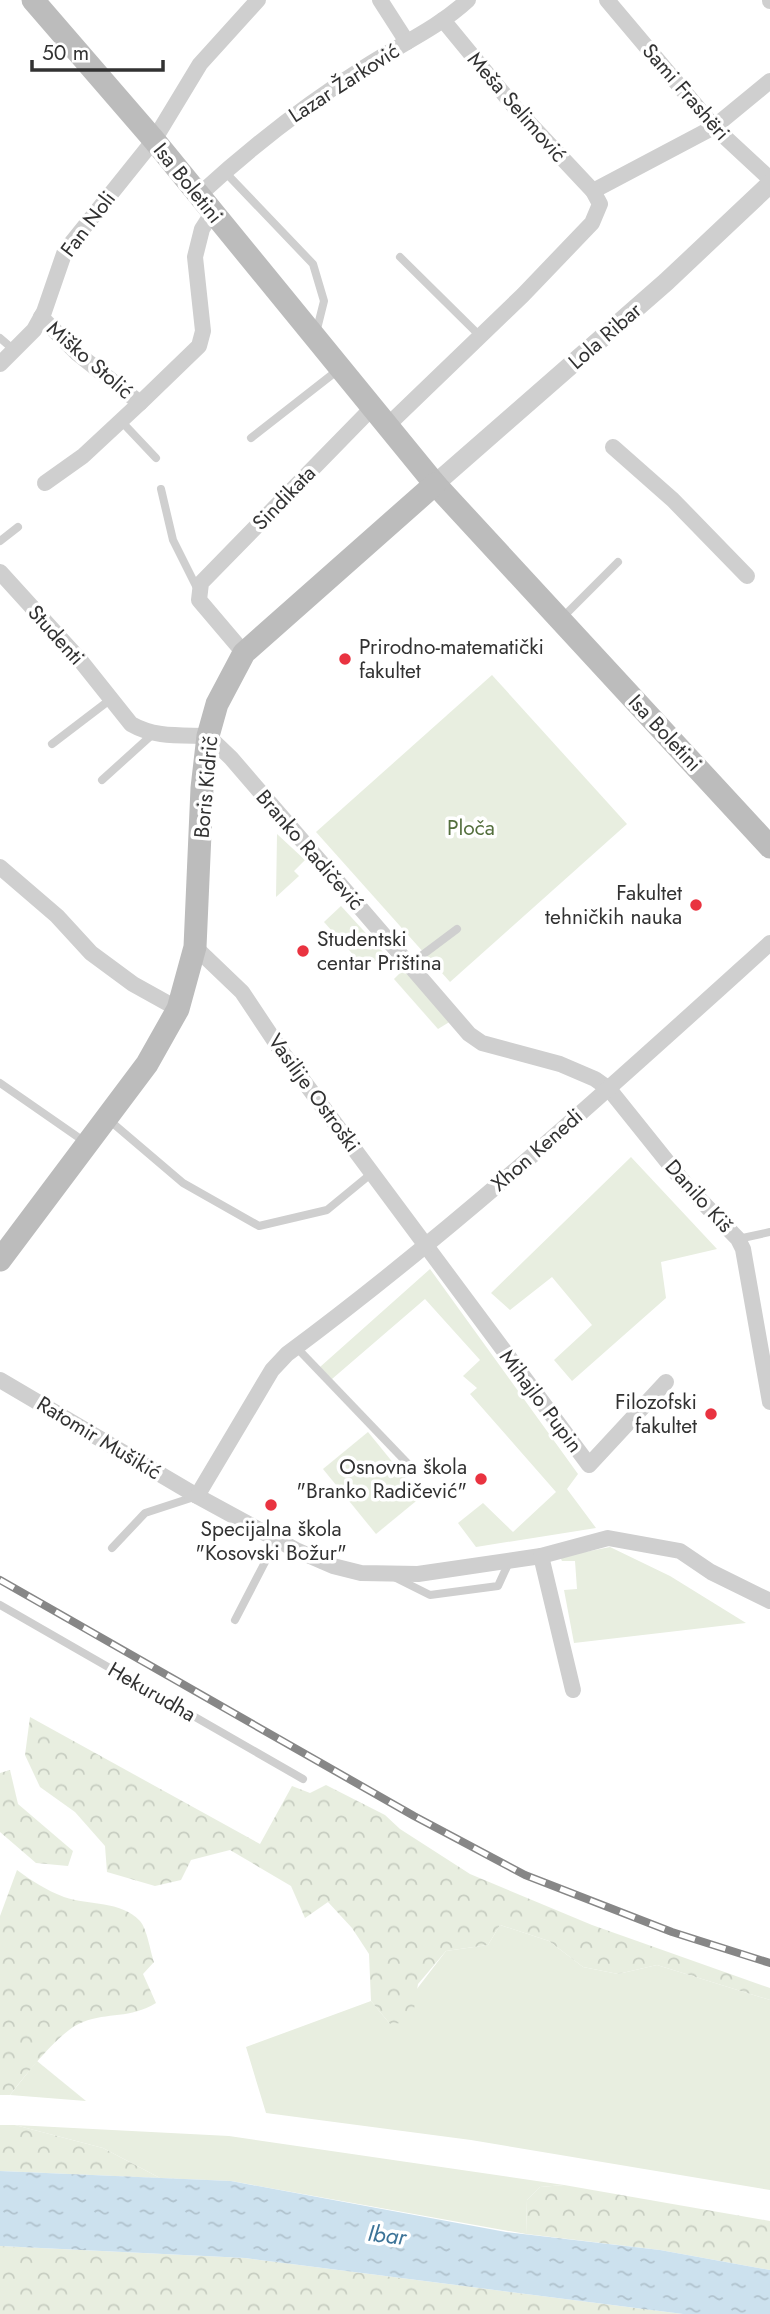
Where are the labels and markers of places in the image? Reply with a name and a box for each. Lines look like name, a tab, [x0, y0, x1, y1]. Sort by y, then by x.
place label: Prirodno-matematički fakultet	[359, 632, 544, 686]
marker: Prirodno-matematički fakultet	[337, 651, 353, 667]
place label: Fakultet tehničkih nauka	[545, 878, 682, 932]
marker: Fakultet tehničkih nauka	[688, 897, 704, 913]
place label: Studentski centar Priština	[317, 924, 441, 978]
marker: Studentski centar Priština	[295, 943, 311, 959]
place label: Filozofski fakultet	[615, 1387, 697, 1441]
marker: Filozofski fakultet	[703, 1406, 719, 1422]
place label: Osnovna škola "Branko Radičević"	[296, 1452, 467, 1506]
marker: Osnovna škola "Branko Radičević"	[473, 1471, 489, 1487]
marker: Specijalna škola "Kosovski Božur"	[263, 1497, 279, 1513]
place label: Specijalna škola "Kosovski Božur"	[195, 1514, 347, 1568]

